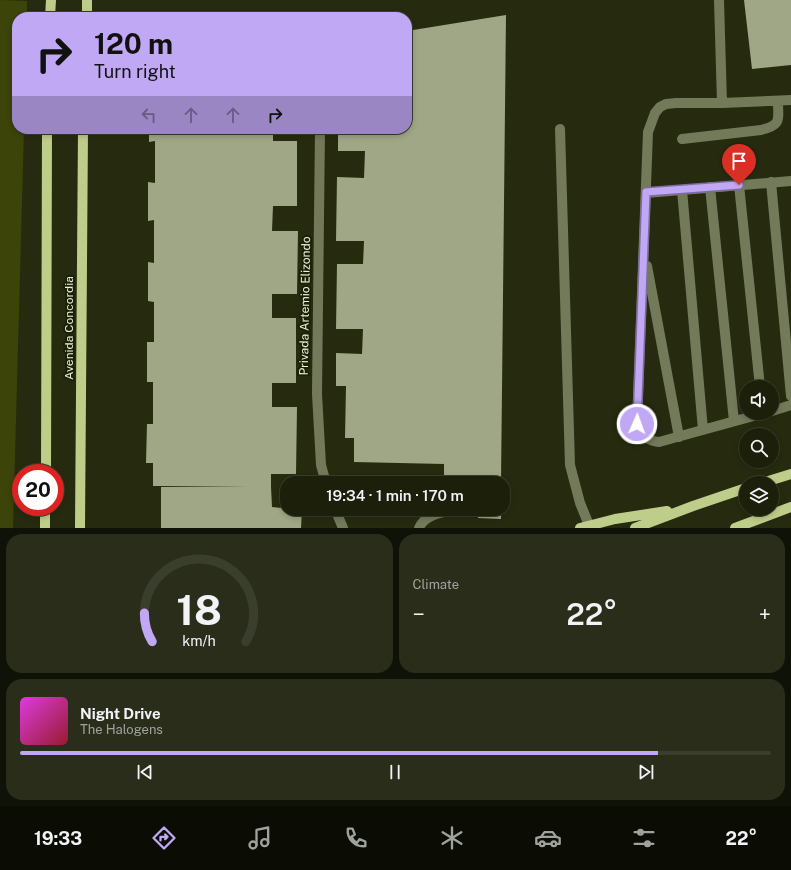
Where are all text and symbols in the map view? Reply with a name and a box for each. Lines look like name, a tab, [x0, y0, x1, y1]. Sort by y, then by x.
text: 120 m	[94, 27, 173, 60]
icon: right	[28, 28, 80, 80]
text: Turn right	[94, 61, 176, 82]
icon: left	[138, 104, 160, 126]
icon: ahead	[180, 104, 202, 126]
icon: ahead	[222, 104, 244, 126]
icon: right	[264, 104, 286, 126]
pin	[722, 144, 756, 185]
icon: arrive	[728, 150, 750, 172]
street label: Privada Artemio Elizondo	[297, 236, 313, 376]
street label: Avenida Concordia	[62, 276, 76, 380]
map controls	[739, 380, 779, 516]
button: sound	[739, 380, 779, 420]
position arrow	[616, 403, 658, 445]
button: search	[739, 428, 779, 468]
speed limit sign: 20	[12, 464, 64, 516]
button: layers	[739, 476, 779, 516]
text: 19:34 · 1 min · 170 m	[326, 487, 464, 504]
text: Climate	[413, 577, 459, 592]
text: 18	[176, 584, 222, 633]
text: 22°	[566, 596, 617, 632]
text: −	[413, 601, 425, 627]
text: +	[759, 601, 771, 627]
text: km/h	[182, 631, 216, 648]
text: Night Drive	[80, 705, 161, 722]
text: The Halogens	[80, 722, 163, 737]
icon: previous	[134, 761, 156, 783]
icon: pause	[384, 761, 406, 783]
icon: next	[635, 761, 657, 783]
icon: directions	[150, 824, 178, 852]
icon: music	[246, 824, 274, 852]
icon: phone	[342, 824, 370, 852]
icon: climate	[438, 824, 466, 852]
icon: car	[534, 824, 562, 852]
icon: filters	[630, 824, 658, 852]
text: 19:33	[34, 828, 82, 849]
text: 22°	[726, 828, 757, 849]

